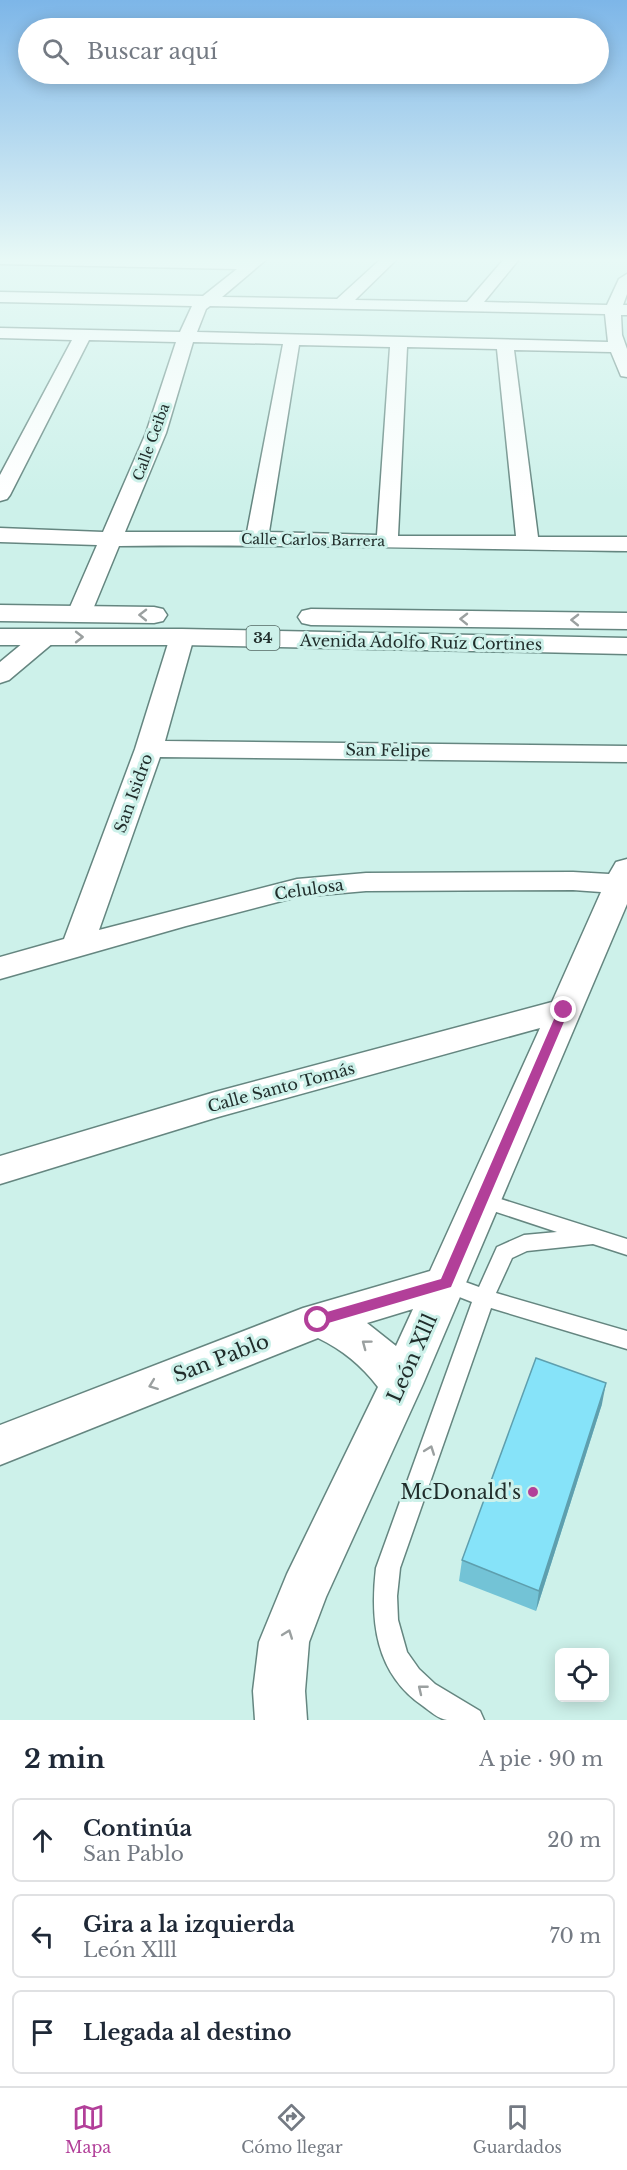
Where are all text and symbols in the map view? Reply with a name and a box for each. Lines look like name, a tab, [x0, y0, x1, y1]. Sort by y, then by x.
search box	[18, 18, 609, 84]
icon: search	[39, 35, 72, 68]
text: Buscar aquí	[87, 38, 218, 65]
street label: Calle Ceiba	[129, 401, 173, 483]
street label: Calle Carlos Barrera	[241, 530, 385, 550]
one-way arrow	[139, 608, 148, 621]
one-way arrow	[460, 612, 469, 625]
one-way arrow	[570, 614, 579, 626]
road number: 34	[246, 626, 280, 650]
street label: Avenida Adolfo Ruíz Cortines	[299, 630, 542, 654]
one-way arrow	[75, 631, 84, 644]
street label: San Felipe	[345, 739, 431, 761]
street label: San Isidro	[109, 751, 157, 835]
street label: Celulosa	[273, 874, 345, 904]
route end	[550, 996, 576, 1022]
street label: Calle Santo Tomás	[205, 1058, 357, 1116]
route start	[304, 1306, 330, 1332]
street label: León Xlll	[382, 1310, 442, 1406]
street label: San Pablo	[170, 1329, 272, 1387]
one-way arrow	[362, 1340, 373, 1351]
one-way arrow	[148, 1378, 159, 1390]
one-way arrow	[422, 1445, 435, 1456]
place label: McDonald's	[400, 1480, 521, 1504]
marker: McDonald's	[526, 1485, 540, 1499]
one-way arrow	[280, 1629, 293, 1640]
map controls	[555, 1648, 609, 1702]
button: locate	[555, 1648, 609, 1702]
one-way arrow	[418, 1685, 429, 1696]
text: 2 min	[24, 1743, 105, 1775]
text: A pie · 90 m	[479, 1747, 603, 1771]
text: Continúa	[83, 1815, 192, 1842]
icon: ahead	[26, 1824, 59, 1857]
text: 20 m	[547, 1828, 601, 1852]
text: San Pablo	[83, 1842, 184, 1866]
text: Gira a la izquierda	[83, 1911, 295, 1938]
icon: left	[26, 1920, 59, 1953]
text: 70 m	[549, 1924, 601, 1948]
text: León Xlll	[83, 1938, 177, 1962]
icon: arrive	[26, 2016, 59, 2049]
text: Llegada al destino	[83, 2019, 292, 2046]
tab: Mapa	[65, 2101, 111, 2157]
tab: Cómo llegar	[241, 2101, 343, 2157]
tab: Guardados	[473, 2101, 562, 2157]

